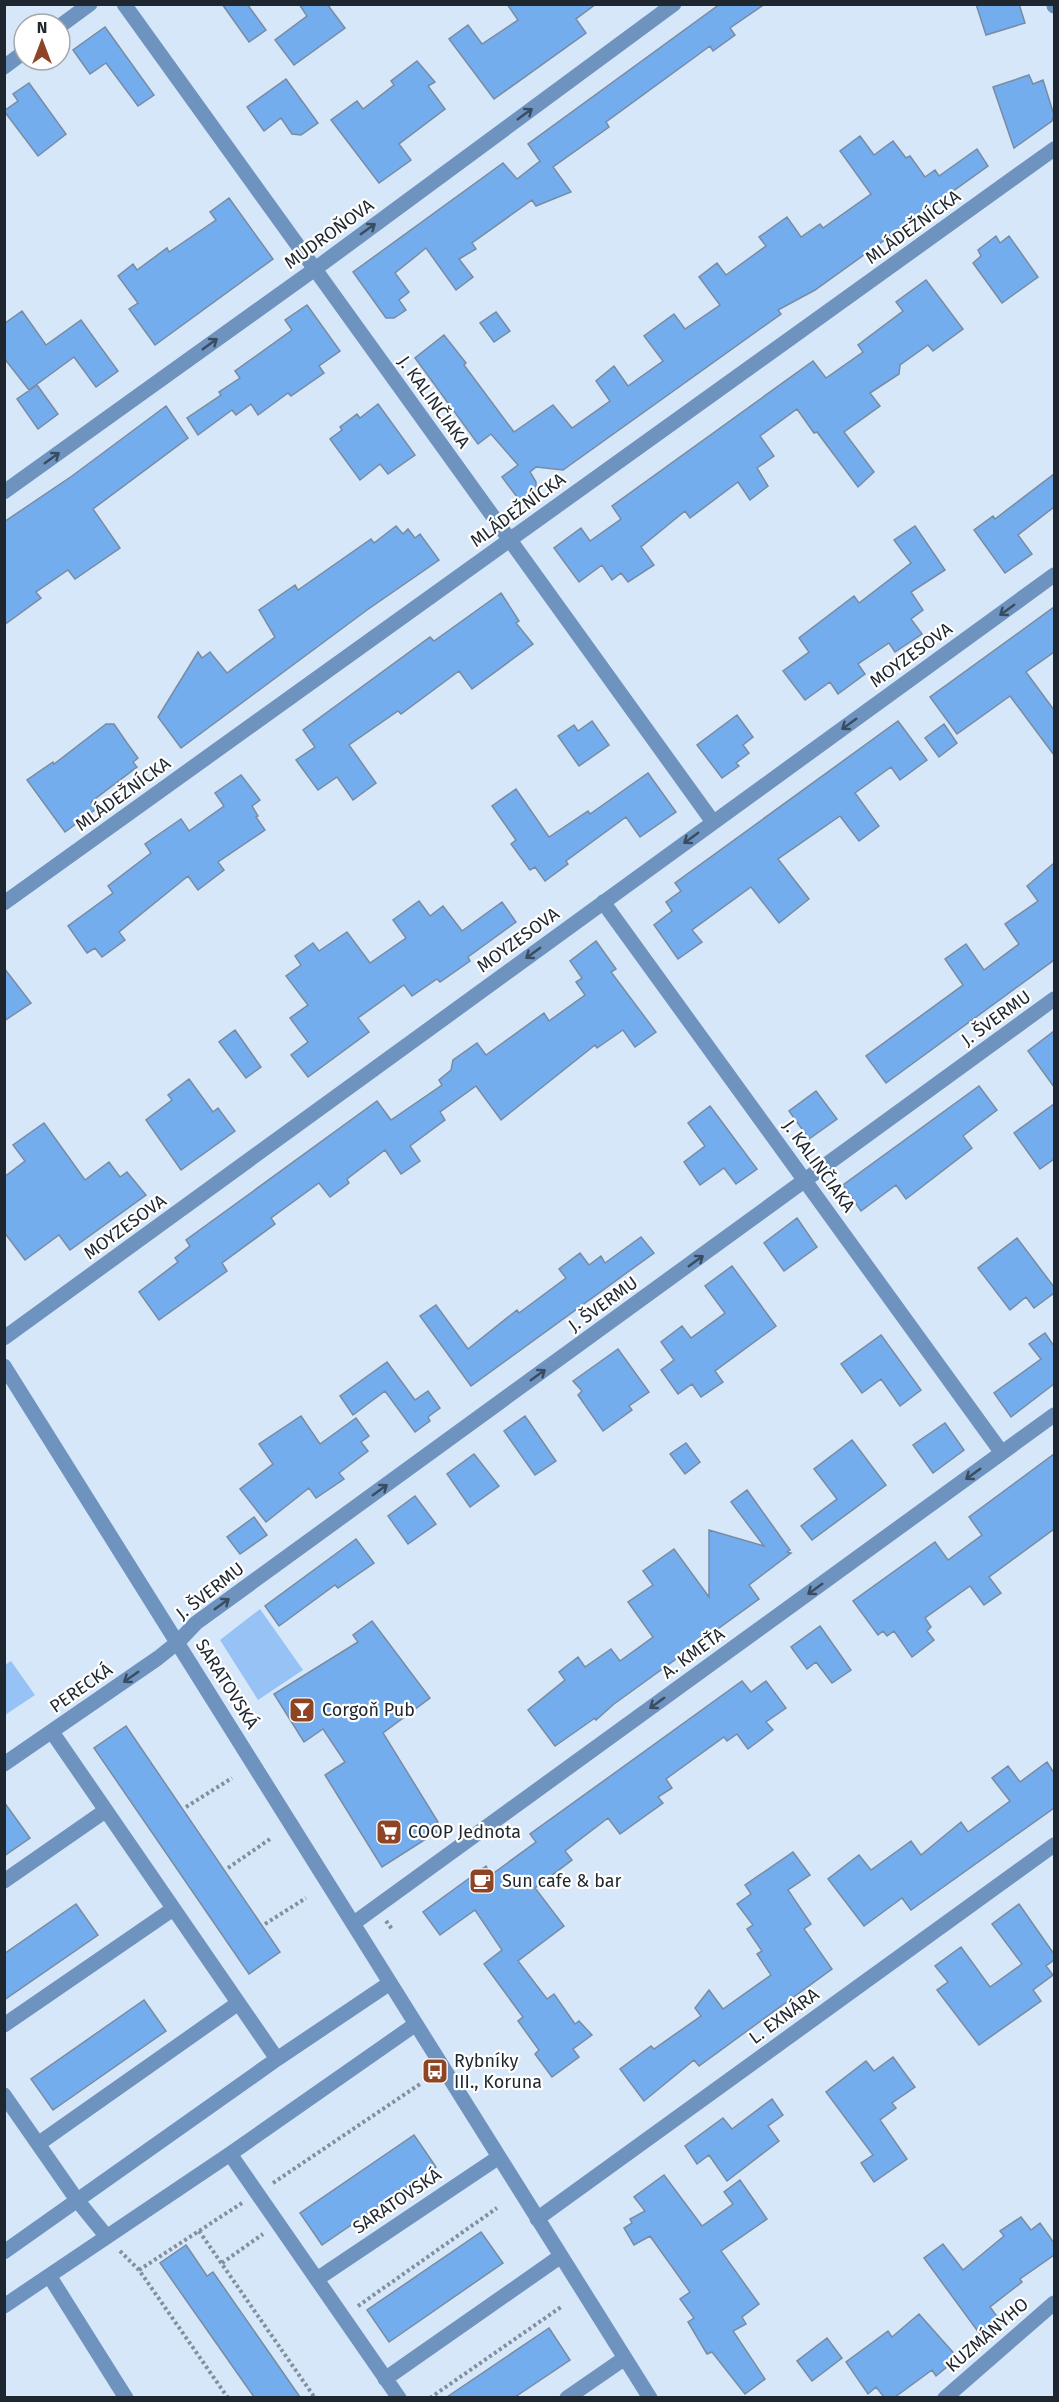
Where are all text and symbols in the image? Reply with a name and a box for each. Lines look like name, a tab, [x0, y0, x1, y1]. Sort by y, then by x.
north arrow	[12, 12, 72, 72]
text: N	[37, 18, 47, 37]
one-way arrow	[517, 108, 533, 120]
street label: MLÁDEŽNÍCKA	[861, 184, 965, 269]
street label: MUDROŇOVA	[280, 194, 379, 274]
one-way arrow	[360, 223, 376, 235]
one-way arrow	[202, 338, 218, 350]
street label: J. KALINČIAKA	[393, 352, 475, 453]
one-way arrow	[44, 451, 60, 464]
street label: MLÁDEŽNÍCKA	[466, 467, 570, 552]
one-way arrow	[1000, 604, 1016, 616]
street label: MOYZESOVA	[866, 617, 957, 692]
one-way arrow	[841, 718, 857, 730]
street label: MLÁDEŽNÍCKA	[71, 751, 175, 836]
one-way arrow	[683, 832, 699, 844]
street label: MOYZESOVA	[473, 902, 564, 977]
one-way arrow	[526, 947, 542, 959]
street label: J. ŠVERMU	[957, 985, 1035, 1051]
street label: J. KALINČIAKA	[778, 1116, 860, 1217]
street label: MOYZESOVA	[80, 1189, 171, 1264]
one-way arrow	[687, 1255, 703, 1267]
street label: J. ŠVERMU	[564, 1271, 642, 1337]
one-way arrow	[529, 1369, 545, 1381]
one-way arrow	[966, 1468, 982, 1480]
one-way arrow	[371, 1484, 387, 1496]
street label: J. ŠVERMU	[172, 1558, 248, 1624]
one-way arrow	[808, 1583, 824, 1595]
one-way arrow	[213, 1598, 229, 1610]
street label: A. KMEŤA	[657, 1622, 729, 1683]
street label: SARATOVSKÁ	[191, 1634, 265, 1734]
street label: PERECKÁ	[45, 1657, 117, 1717]
one-way arrow	[123, 1671, 140, 1683]
bar icon: Corgoň Pub	[287, 1695, 317, 1725]
one-way arrow	[650, 1697, 666, 1709]
place label: Corgoň Pub	[322, 1699, 415, 1721]
supermarket icon: COOP Jednota	[374, 1817, 404, 1847]
place label: COOP Jednota	[408, 1821, 521, 1843]
cafe icon: Sun cafe & bar	[467, 1866, 497, 1896]
place label: Sun cafe & bar	[502, 1870, 621, 1892]
street label: L. EXNÁRA	[744, 1982, 824, 2049]
place label: Rybníky III., Koruna	[454, 2050, 542, 2093]
bus stop icon: Rybníky III., Koruna	[420, 2056, 450, 2086]
street label: SARATOVSKÁ	[348, 2162, 446, 2239]
street label: KUZMÁNYHO	[940, 2292, 1033, 2377]

